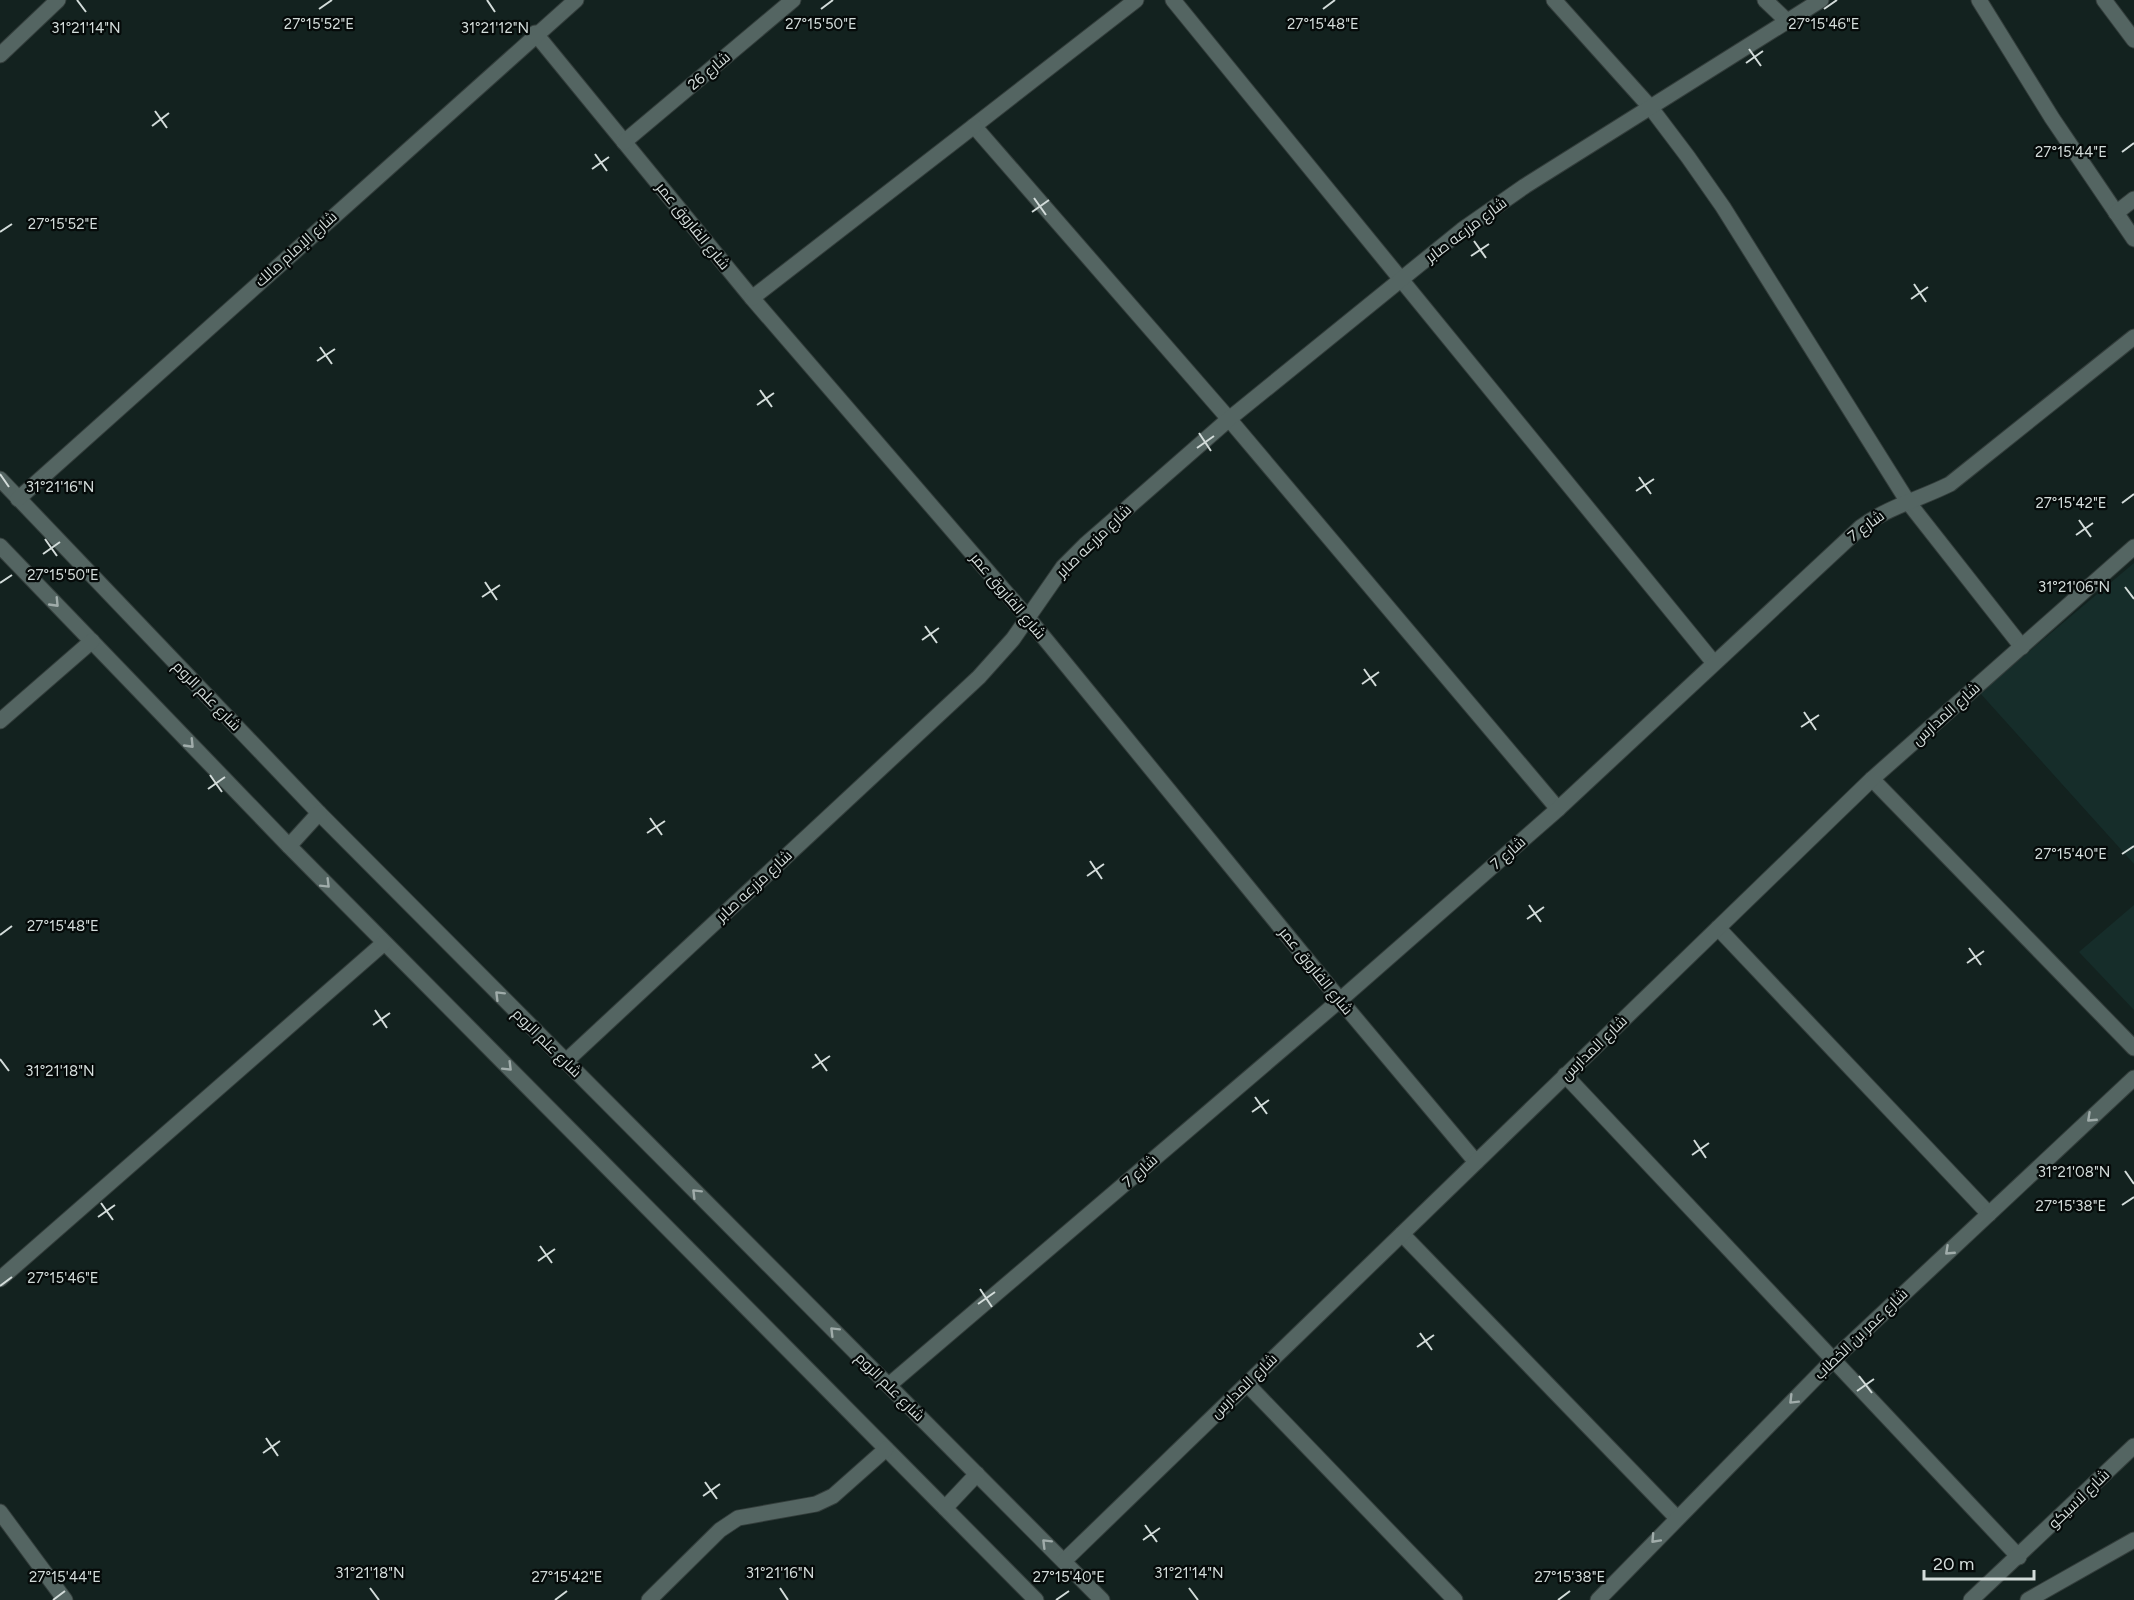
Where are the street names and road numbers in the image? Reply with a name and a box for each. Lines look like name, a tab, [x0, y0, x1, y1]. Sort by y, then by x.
street label: شارع 26	[684, 48, 735, 95]
street label: شارع الفاروق عمر	[650, 178, 734, 275]
street label: شارع مزرعه صابر	[1421, 194, 1511, 269]
street label: شارع الإمام مالك	[251, 208, 342, 292]
street label: شارع مزرعه صابر	[1052, 501, 1137, 583]
street label: شارع 7	[1844, 507, 1889, 547]
street label: شارع الفاروق عمر	[964, 548, 1049, 644]
street label: شارع علم الروم	[168, 657, 245, 736]
street label: شارع المدارس	[1908, 679, 1985, 751]
street label: شارع 7	[1487, 833, 1531, 875]
street label: شارع مزرعه صابر	[712, 846, 797, 928]
street label: شارع الفاروق عمر	[1273, 923, 1357, 1020]
street label: شارع علم الروم	[507, 1005, 585, 1083]
street label: شارع المدارس	[1557, 1012, 1632, 1086]
street label: شارع 7	[1119, 1151, 1163, 1193]
street label: شارع عمر بن الخطاب	[1811, 1285, 1913, 1385]
street label: شارع علم الروم	[850, 1349, 928, 1427]
street label: شارع المدارس	[1207, 1350, 1282, 1424]
street label: شارع لاسيكو	[2045, 1466, 2115, 1534]

